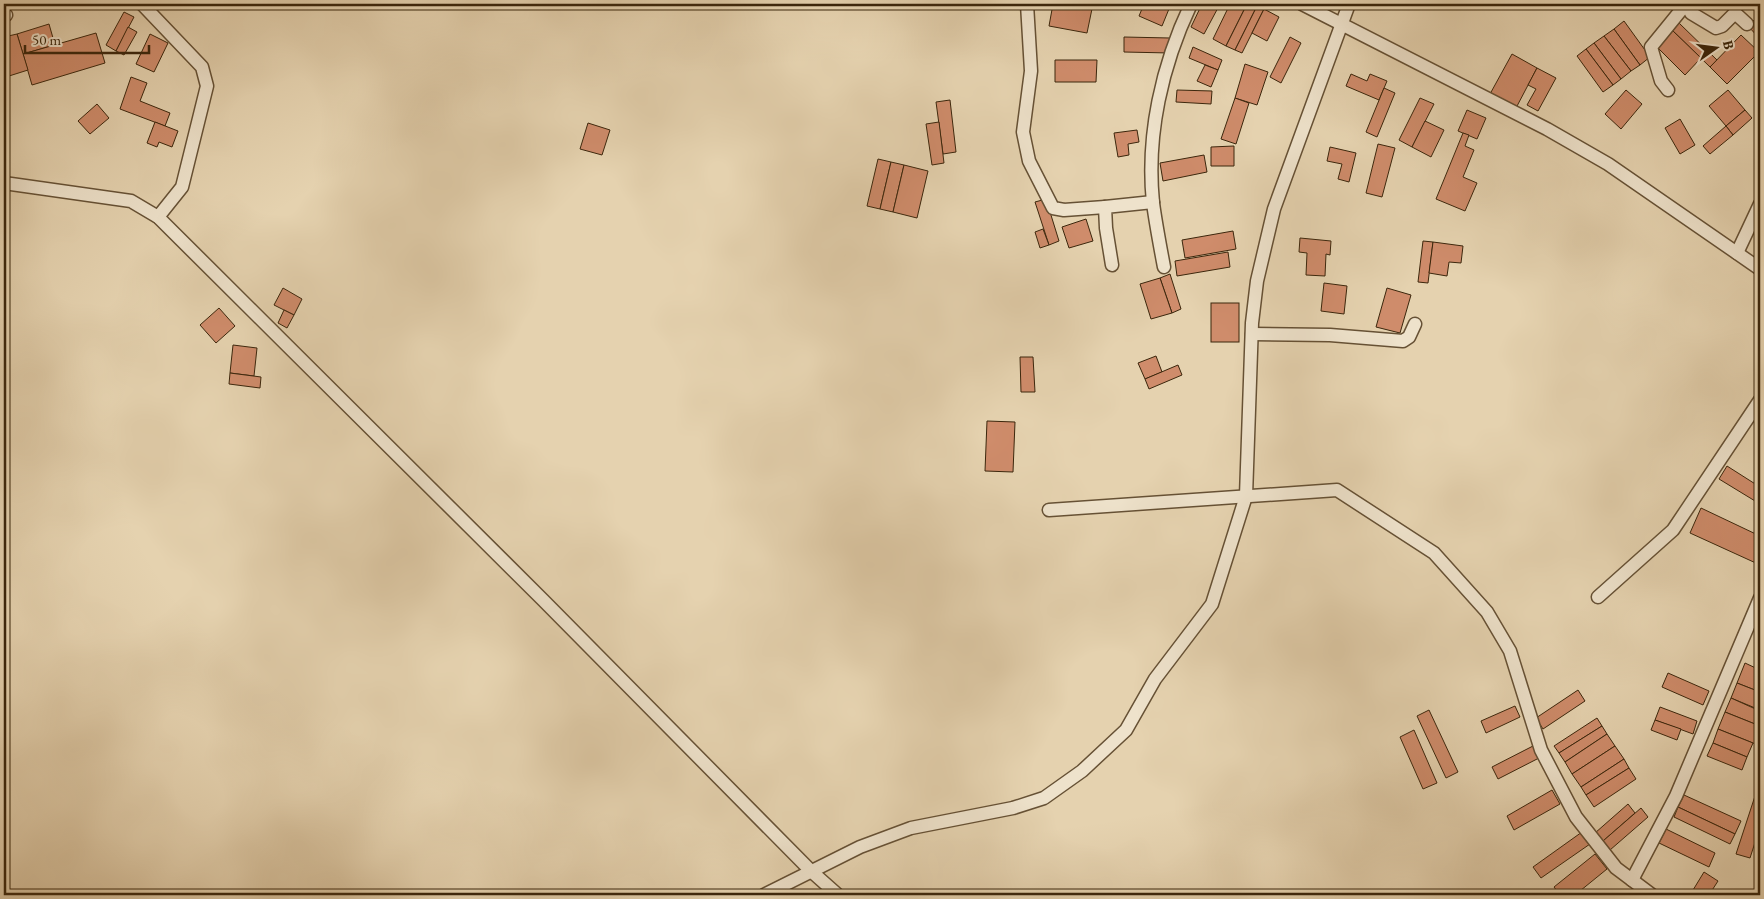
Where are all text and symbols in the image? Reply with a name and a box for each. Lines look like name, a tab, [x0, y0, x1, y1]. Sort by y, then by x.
scale bar	[25, 22, 149, 54]
north arrow	[1692, 22, 1742, 72]
text: 50 m	[32, 30, 61, 49]
text: B	[1719, 38, 1738, 52]

